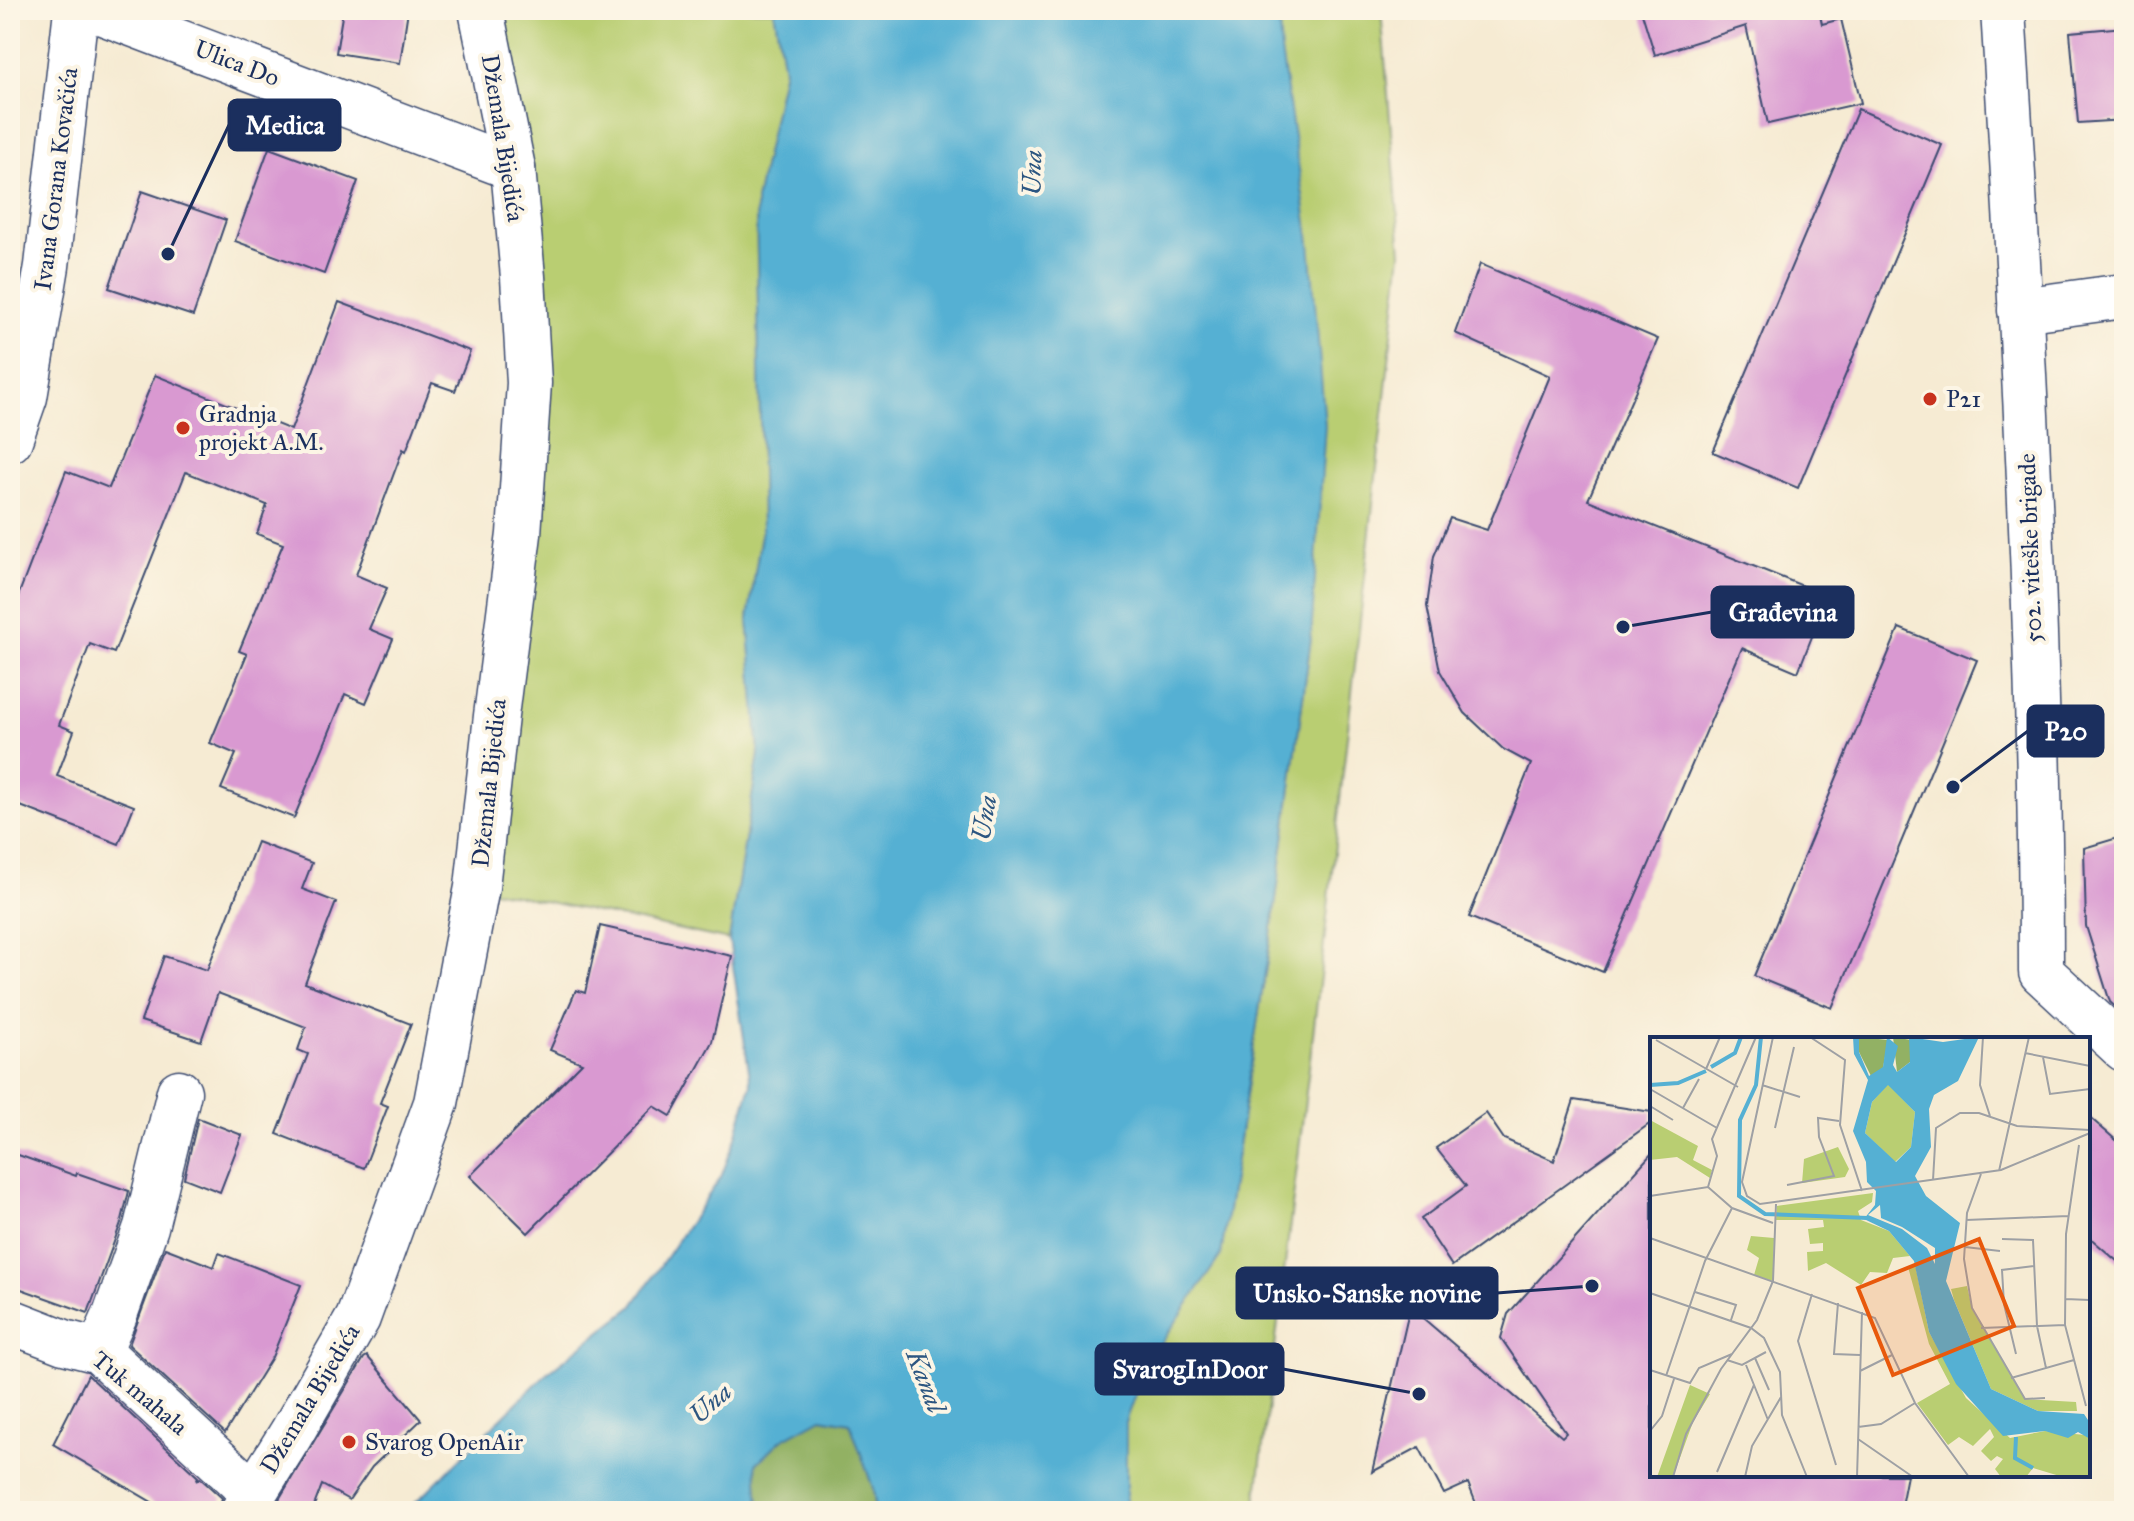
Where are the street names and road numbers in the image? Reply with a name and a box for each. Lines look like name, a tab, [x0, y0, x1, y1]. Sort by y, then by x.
street label: Ulica Do	[190, 33, 284, 93]
street label: Džemala Bijedića	[475, 52, 531, 225]
street label: Ivana Gorana Kovačića	[27, 65, 85, 292]
street label: 502. viteške brigade	[2012, 453, 2048, 643]
street label: Džemala Bijedića	[465, 696, 513, 869]
street label: Džemala Bijedića	[254, 1318, 367, 1479]
street label: Tuk mahala	[86, 1344, 195, 1442]

